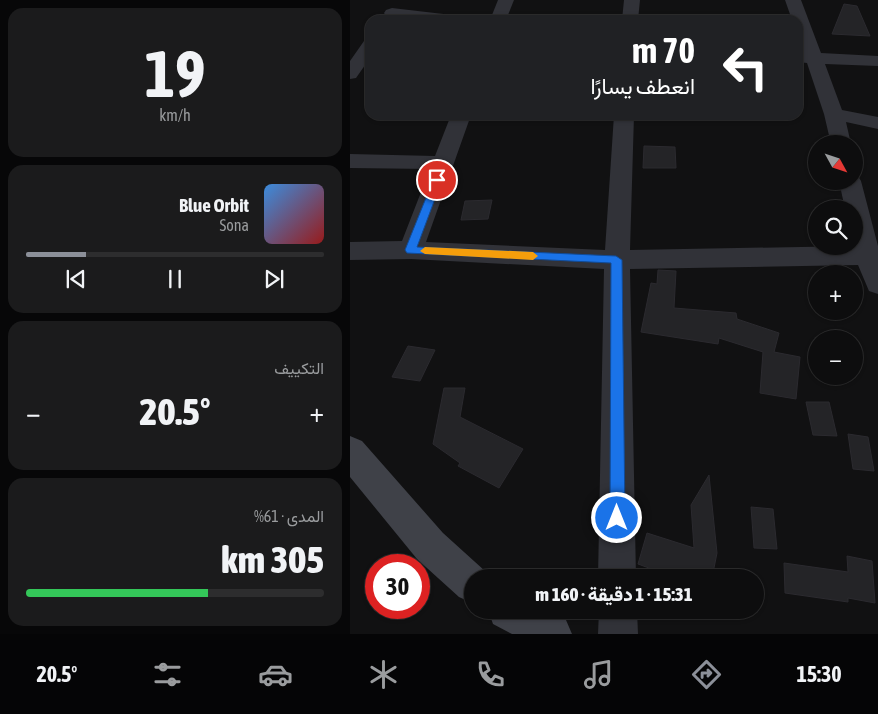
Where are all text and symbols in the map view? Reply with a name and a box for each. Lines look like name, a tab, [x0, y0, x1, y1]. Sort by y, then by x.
text: 70 m	[632, 30, 695, 70]
icon: left	[713, 35, 778, 100]
text: 19	[144, 36, 206, 111]
text: انعطف يسارًا	[590, 73, 695, 99]
text: km/h	[159, 106, 191, 124]
north arrow	[808, 135, 862, 190]
map controls	[808, 135, 863, 385]
pin	[416, 159, 458, 201]
icon: arrive	[423, 166, 451, 194]
text: Blue Orbit	[179, 194, 249, 216]
button: search	[808, 200, 863, 255]
text: Sona	[220, 216, 249, 234]
icon: previous	[62, 265, 90, 293]
icon: pause	[161, 265, 189, 293]
icon: next	[260, 265, 288, 293]
button: +	[808, 265, 863, 320]
button: −	[808, 330, 863, 385]
text: التكييف	[274, 359, 324, 377]
text: 20.5°	[140, 390, 210, 433]
text: −	[26, 396, 41, 428]
text: +	[309, 396, 324, 428]
position arrow	[590, 491, 642, 543]
text: المدى · 61%	[254, 507, 324, 525]
text: 305 km	[221, 538, 324, 581]
speed limit sign: 30	[365, 554, 430, 619]
text: 15:31 · 1 دقيقة · 160 m	[535, 583, 693, 605]
icon: filters	[150, 657, 185, 692]
icon: car	[258, 657, 293, 692]
icon: climate	[366, 657, 401, 692]
icon: phone	[473, 657, 508, 692]
icon: music	[581, 657, 616, 692]
icon: directions	[689, 657, 724, 692]
text: 20.5°	[36, 661, 77, 687]
text: 15:30	[796, 661, 842, 687]

